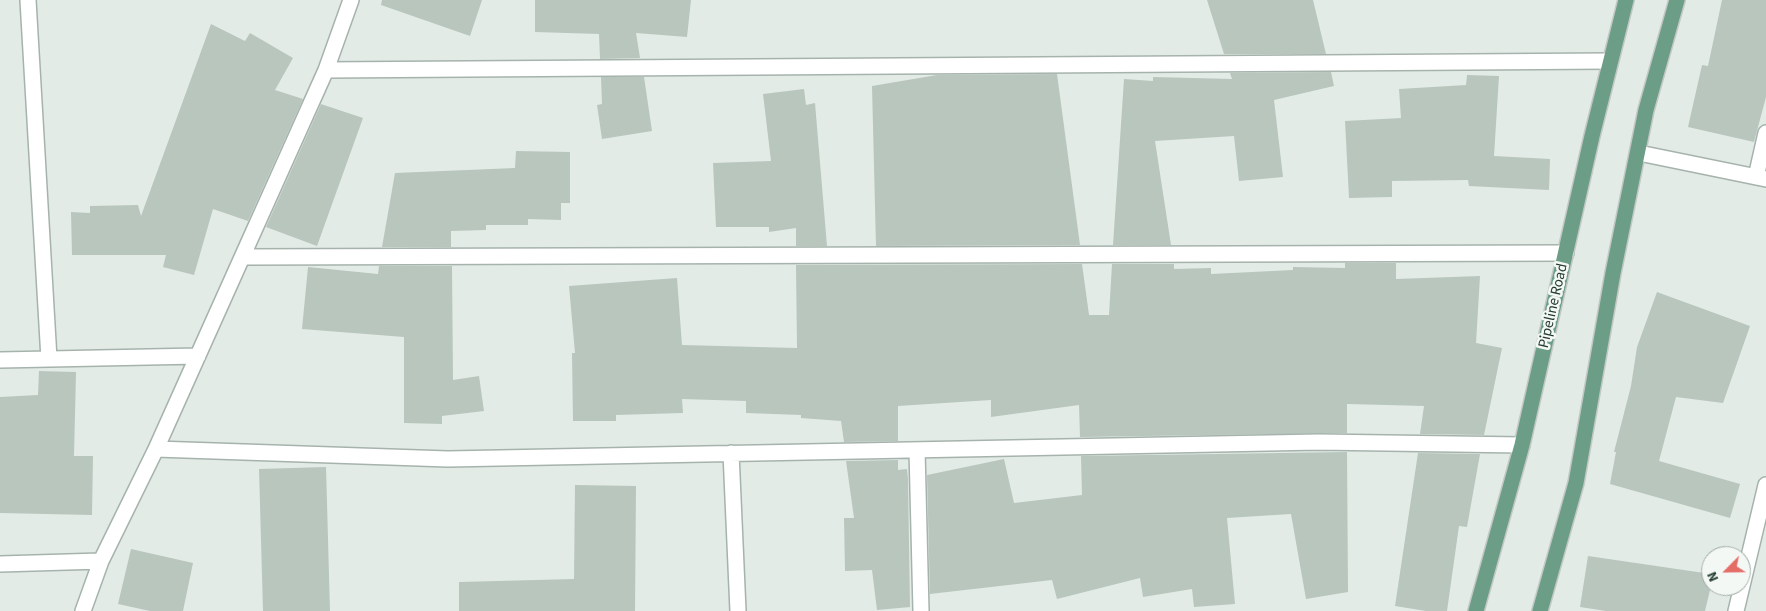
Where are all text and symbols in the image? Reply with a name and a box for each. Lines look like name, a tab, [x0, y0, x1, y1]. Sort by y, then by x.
street label: Pipeline Road	[1536, 262, 1572, 350]
north arrow	[1701, 546, 1751, 596]
text: N	[1702, 568, 1724, 585]

